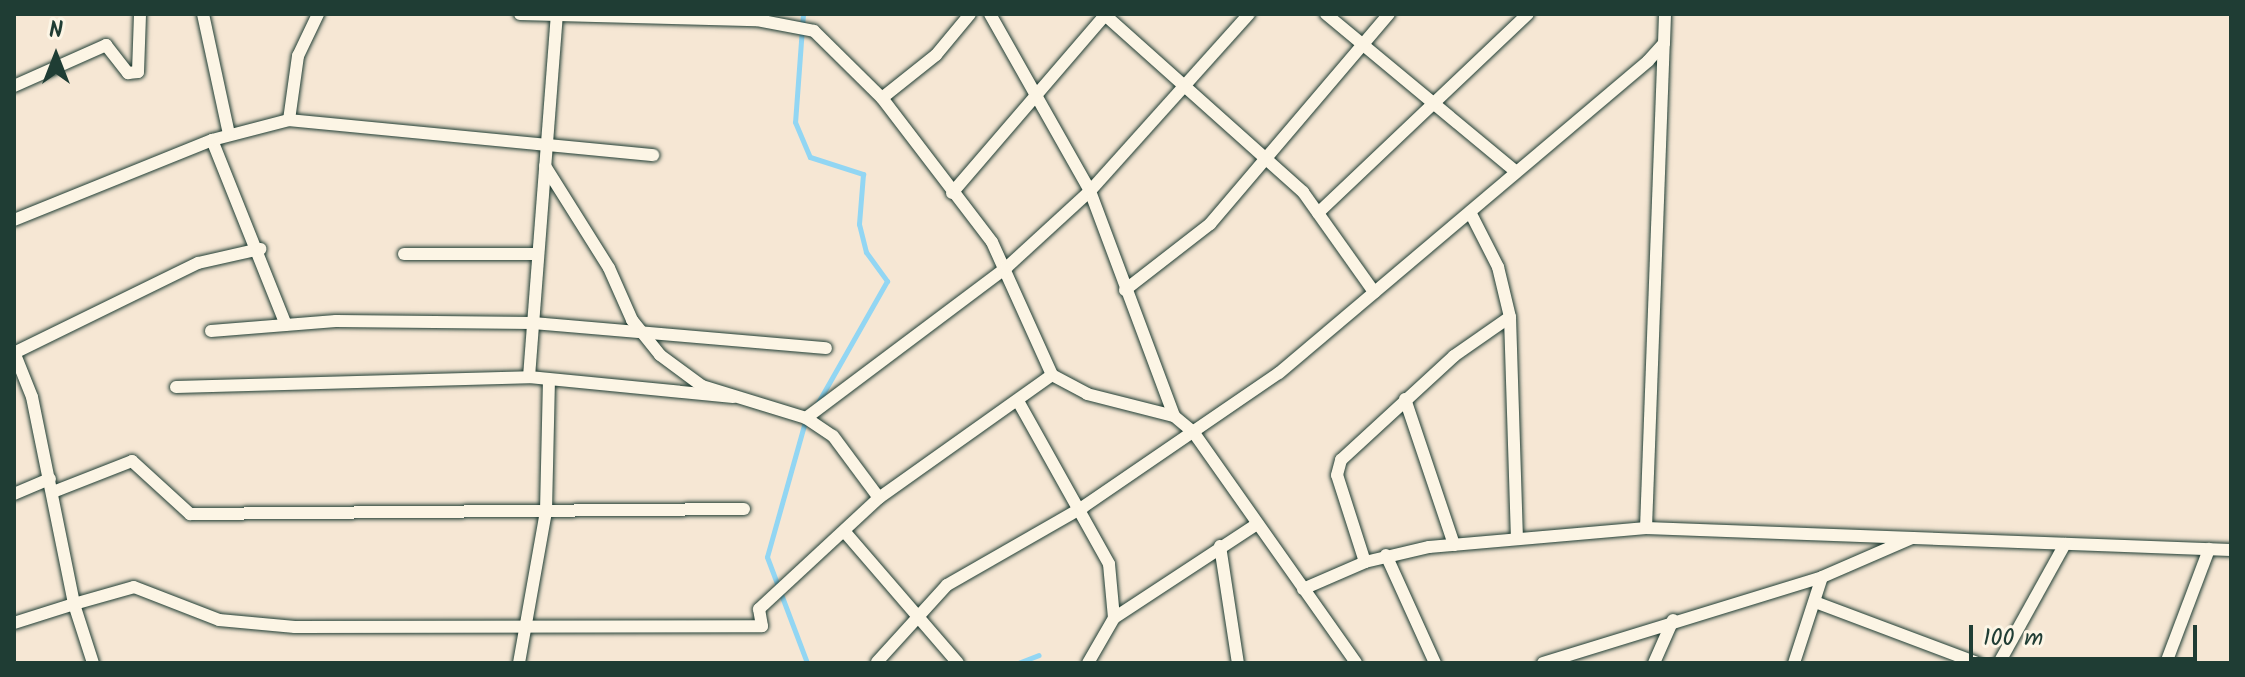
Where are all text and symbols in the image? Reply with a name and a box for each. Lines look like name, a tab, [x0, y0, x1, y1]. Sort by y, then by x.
text: N	[49, 14, 63, 49]
north arrow	[16, 16, 96, 96]
scale bar	[1973, 609, 2201, 659]
text: 100 m	[1983, 619, 2043, 658]

